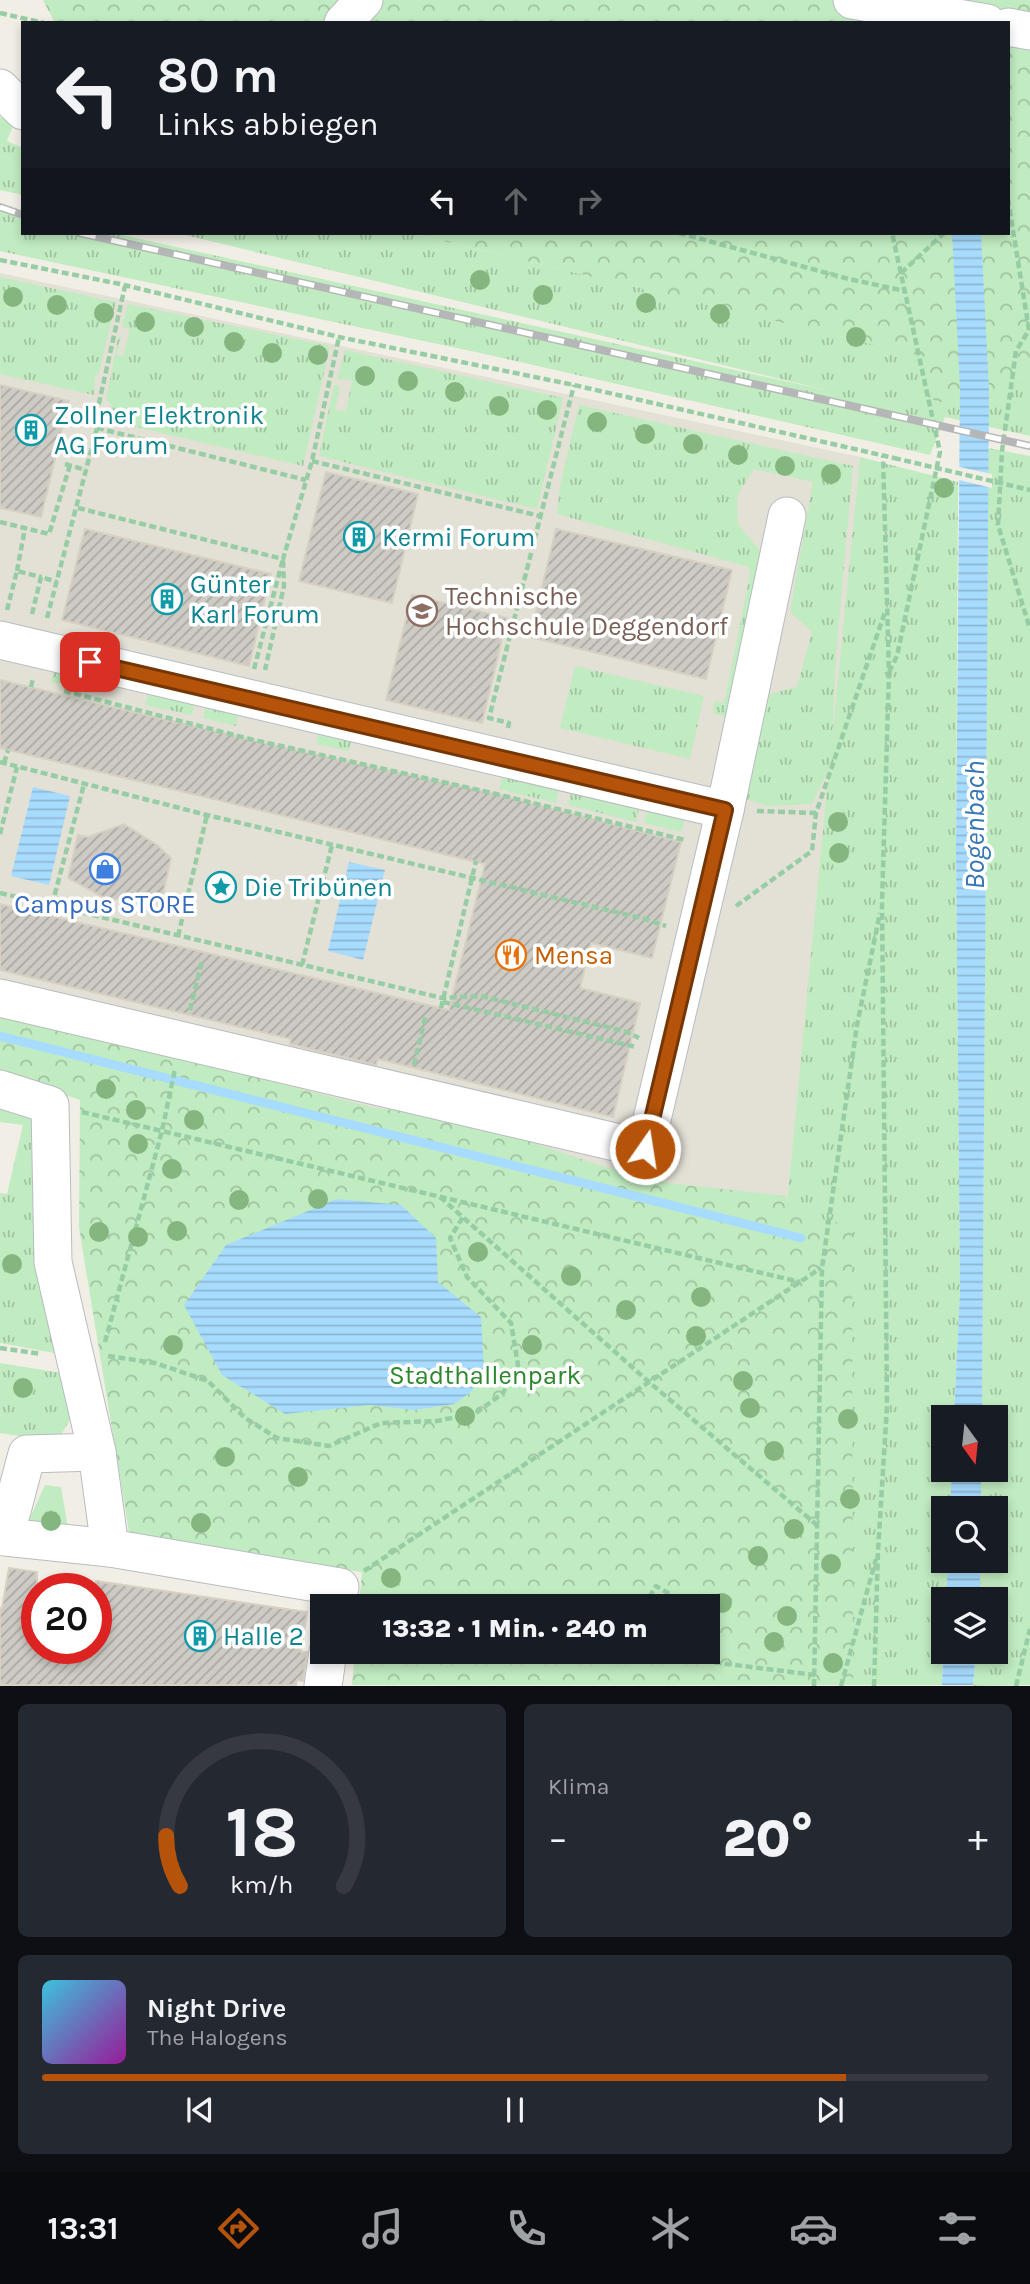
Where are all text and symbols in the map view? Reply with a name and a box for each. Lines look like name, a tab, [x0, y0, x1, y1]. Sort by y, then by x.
text: 80 m	[157, 47, 279, 104]
icon: left	[42, 49, 133, 140]
text: Links abbiegen	[157, 106, 379, 143]
icon: left	[424, 182, 462, 220]
icon: ahead	[497, 182, 535, 220]
icon: right	[570, 182, 608, 220]
place label: Zollner Elektronik AG Forum	[54, 400, 264, 461]
building icon: Zollner Elektronik AG Forum	[14, 413, 48, 447]
building icon: Kermi Forum	[342, 520, 376, 554]
place label: Kermi Forum	[382, 522, 535, 553]
place label: Günter Karl Forum	[190, 569, 320, 630]
place label: Technische Hochschule Deggendorf	[445, 581, 729, 642]
building icon: Günter Karl Forum	[150, 582, 184, 616]
school or university icon: Technische Hochschule Deggendorf	[405, 594, 439, 628]
pin	[60, 632, 120, 692]
icon: arrive	[71, 643, 109, 681]
water label: Bogenbach	[958, 761, 991, 889]
shop icon: Campus STORE	[88, 852, 122, 886]
place icon: Die Tribünen	[204, 870, 238, 904]
place label: Die Tribünen	[244, 872, 393, 903]
place label: Campus STORE	[14, 889, 196, 920]
restaurant icon: Mensa	[494, 938, 528, 972]
place label: Mensa	[534, 940, 613, 971]
position arrow	[608, 1112, 682, 1186]
park label: Stadthallenpark	[389, 1360, 581, 1391]
north arrow	[931, 1405, 1008, 1482]
map controls	[931, 1405, 1008, 1664]
button: search	[931, 1496, 1008, 1573]
speed limit sign: 20	[21, 1573, 112, 1664]
button: layers	[931, 1587, 1008, 1664]
text: 13:32 · 1 Min. · 240 m	[382, 1613, 648, 1644]
building icon: Halle 2	[183, 1619, 217, 1653]
place label: Halle 2	[223, 1621, 304, 1652]
text: Klima	[548, 1773, 609, 1800]
text: 18	[225, 1790, 299, 1875]
text: 20°	[723, 1808, 813, 1869]
text: −	[548, 1816, 568, 1861]
text: +	[968, 1816, 988, 1861]
text: km/h	[230, 1870, 294, 1899]
text: Night Drive	[147, 1993, 286, 2024]
text: The Halogens	[147, 2024, 287, 2051]
icon: previous	[181, 2091, 219, 2129]
icon: pause	[496, 2091, 534, 2129]
icon: next	[811, 2091, 849, 2129]
icon: directions	[214, 2204, 263, 2253]
icon: music	[358, 2204, 407, 2253]
icon: phone	[502, 2204, 551, 2253]
icon: climate	[646, 2204, 695, 2253]
icon: car	[789, 2204, 838, 2253]
icon: filters	[933, 2204, 982, 2253]
text: 13:31	[47, 2210, 119, 2247]

